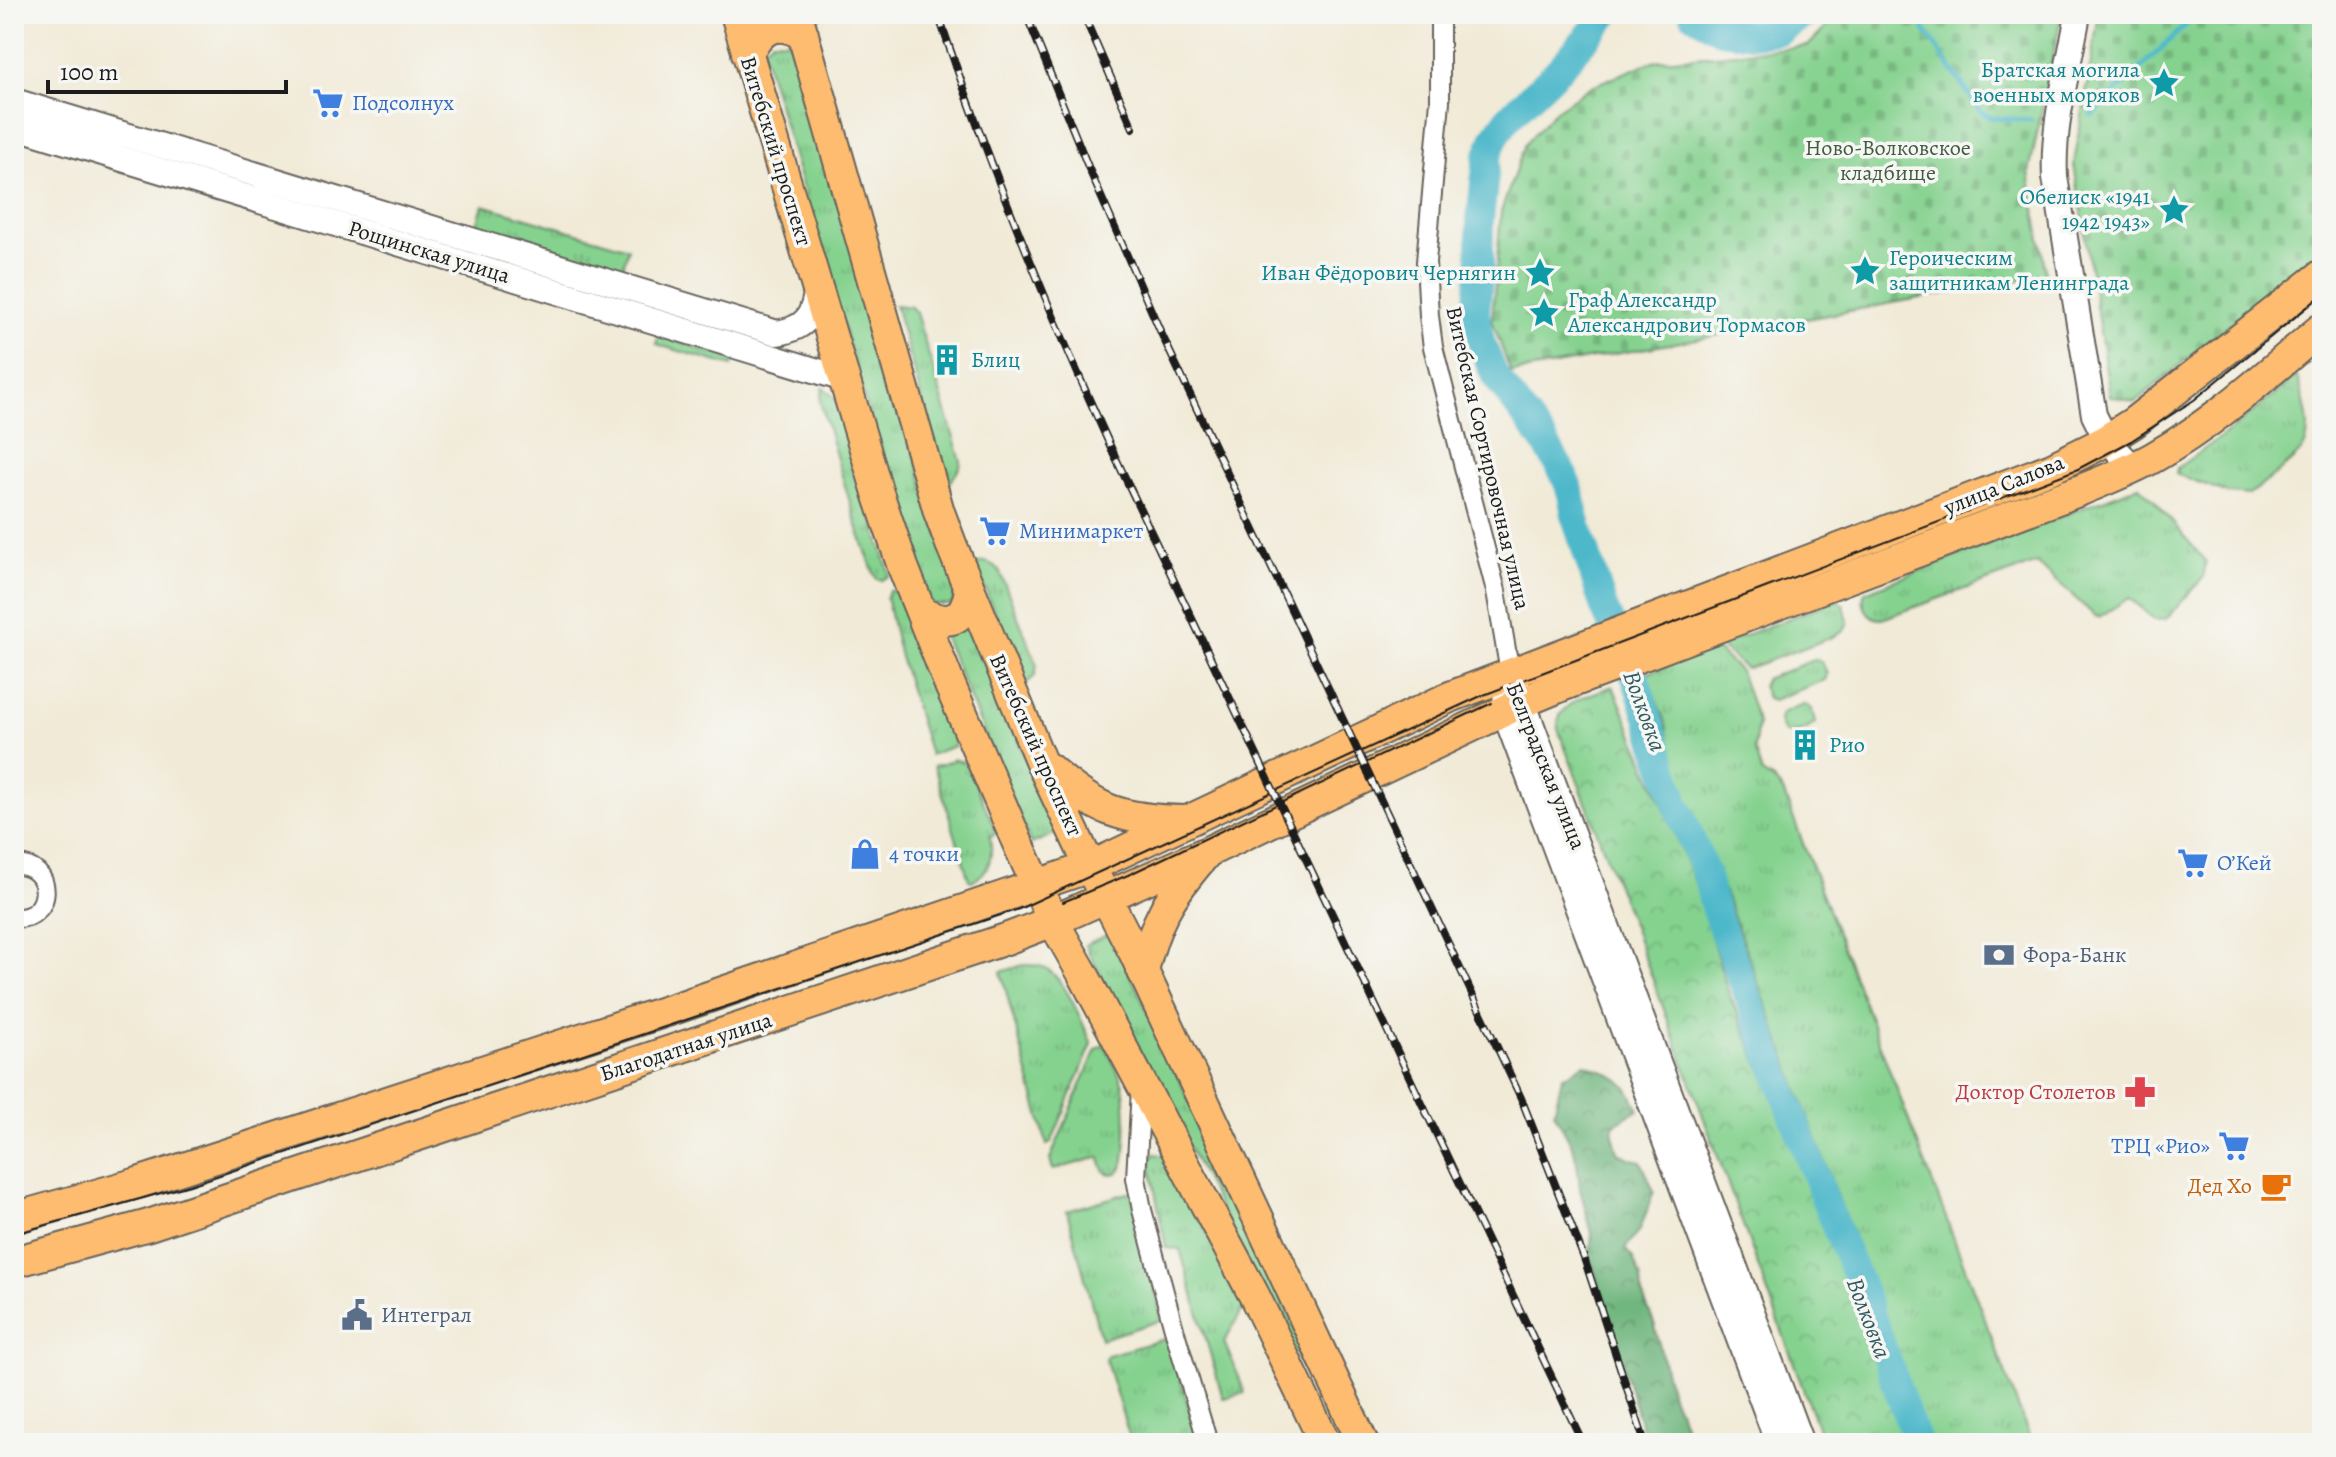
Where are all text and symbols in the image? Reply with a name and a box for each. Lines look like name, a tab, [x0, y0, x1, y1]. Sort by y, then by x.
scale bar	[48, 44, 286, 94]
street label: Витебский проспект	[733, 53, 819, 250]
place label: Братская могила военных моряков	[1973, 55, 2141, 110]
text: 100 m	[60, 56, 119, 88]
place icon: Братская могила военных моряков	[2147, 66, 2181, 100]
supermarket icon: Подсолнух	[311, 86, 345, 120]
place label: Подсолнух	[352, 88, 454, 118]
park label: Ново-Волковское кладбище	[1805, 133, 1971, 188]
place label: Обелиск «1941 1942 1943»	[2020, 182, 2150, 237]
place icon: Обелиск «1941 1942 1943»	[2157, 193, 2191, 227]
street label: Рощинская улица	[344, 213, 514, 291]
place label: Героическим защитникам Ленинграда	[1889, 243, 2130, 298]
place icon: Героическим защитникам Ленинграда	[1848, 254, 1882, 288]
place icon: Иван Фёдорович Чернягин	[1523, 256, 1557, 290]
place label: Иван Фёдорович Чернягин	[1261, 258, 1516, 288]
place label: Граф Александр Александрович Тормасов	[1567, 285, 1806, 340]
place icon: Граф Александр Александрович Тормасов	[1527, 296, 1561, 330]
street label: Витебская Сортировочная улица	[1438, 303, 1538, 613]
building icon: Блиц	[930, 343, 964, 377]
place label: Блиц	[971, 345, 1020, 375]
street label: улица Салова	[1939, 447, 2069, 523]
supermarket icon: Минимаркет	[978, 514, 1012, 548]
place label: Минимаркет	[1019, 516, 1143, 546]
street label: Витебский проспект	[982, 649, 1090, 841]
water label: Волковка	[1616, 666, 1674, 756]
street label: Белградская улица	[1499, 678, 1593, 855]
building icon: Рио	[1788, 728, 1822, 762]
place label: Рио	[1829, 730, 1865, 760]
shop icon: 4 точки	[848, 837, 882, 871]
place label: 4 точки	[889, 839, 959, 869]
supermarket icon: О’Кей	[2176, 846, 2210, 880]
place label: О’Кей	[2217, 848, 2272, 878]
bank icon: Фора-Банк	[1982, 938, 2016, 972]
place label: Фора-Банк	[2023, 940, 2127, 970]
street label: Благодатная улица	[596, 1005, 777, 1089]
pharmacy icon: Доктор Столетов	[2123, 1075, 2157, 1109]
place label: Доктор Столетов	[1956, 1077, 2116, 1107]
supermarket icon: ТРЦ «Рио»	[2217, 1129, 2251, 1163]
place label: ТРЦ «Рио»	[2111, 1131, 2210, 1161]
cafe icon: Дед Хо	[2259, 1169, 2293, 1203]
place label: Дед Хо	[2188, 1171, 2252, 1201]
water label: Волковка	[1839, 1273, 1899, 1363]
public building icon: Интеграл	[340, 1298, 374, 1332]
place label: Интеграл	[381, 1300, 472, 1330]

